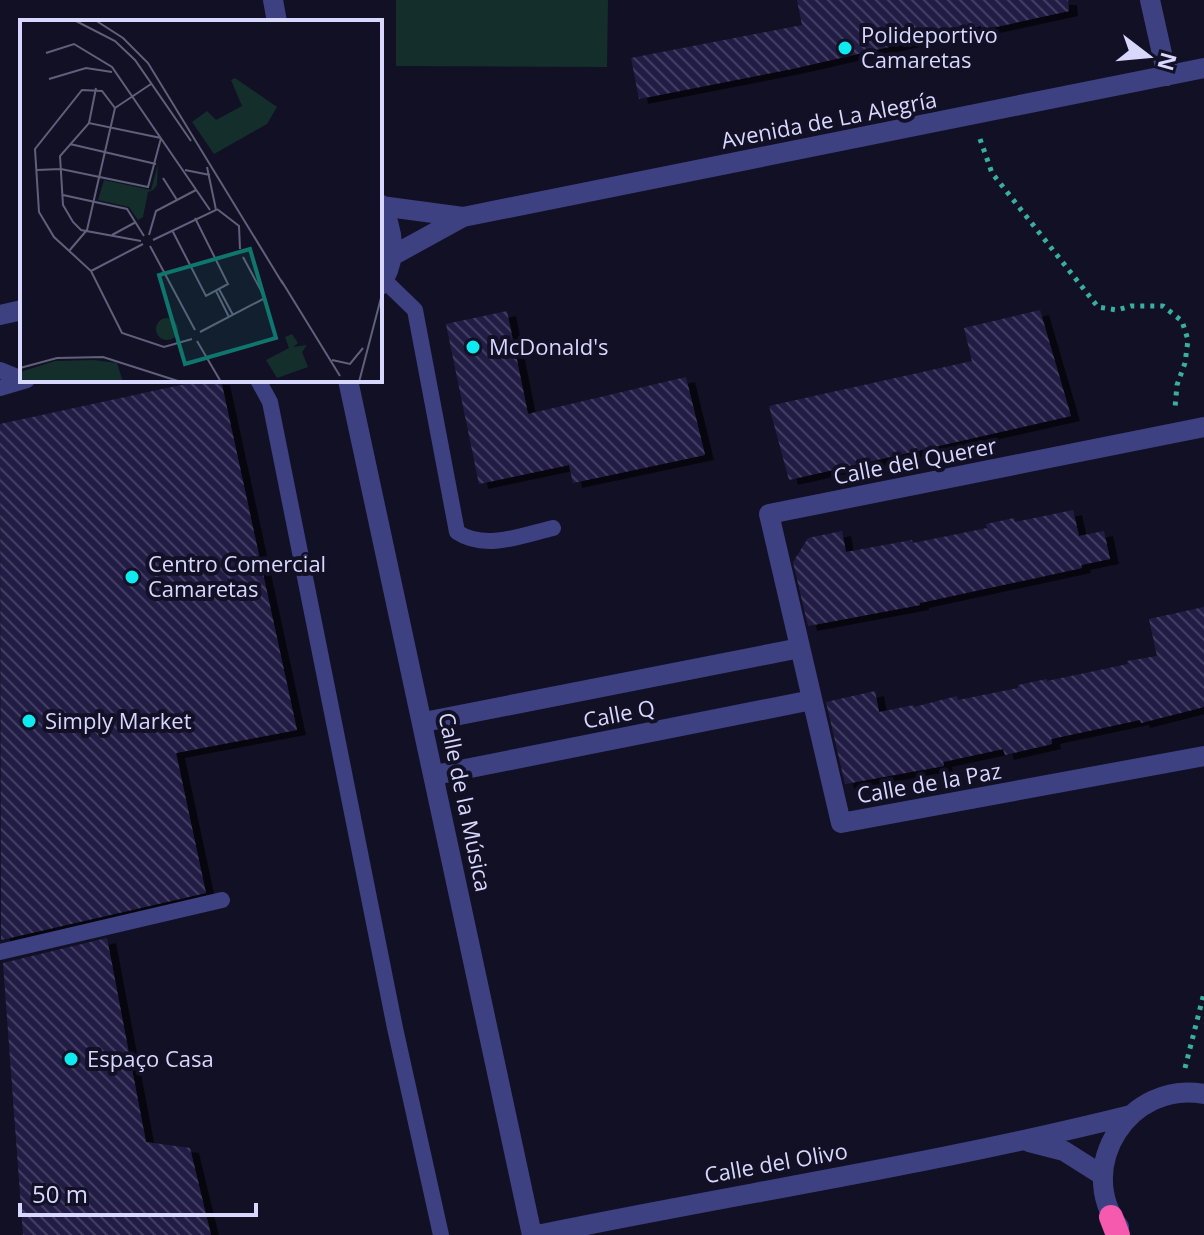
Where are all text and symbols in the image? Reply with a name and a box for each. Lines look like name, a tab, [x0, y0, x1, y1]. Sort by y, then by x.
north arrow	[1108, 16, 1188, 96]
place label: Polideportivo Camaretas	[861, 19, 998, 74]
inset map	[20, 20, 382, 382]
marker: Polideportivo Camaretas	[836, 39, 854, 57]
text: N	[1151, 49, 1185, 75]
street label: Avenida de La Alegría	[718, 83, 939, 155]
place label: McDonald's	[489, 331, 609, 361]
marker: McDonald's	[464, 338, 482, 356]
street label: Calle del Querer	[831, 429, 999, 491]
place label: Centro Comercial Camaretas	[148, 548, 326, 603]
marker: Centro Comercial Camaretas	[123, 568, 141, 586]
street label: Calle Q	[580, 691, 657, 735]
place label: Simply Market	[45, 705, 192, 735]
street label: Calle de la Música	[432, 709, 500, 894]
marker: Simply Market	[20, 712, 38, 730]
street label: Calle de la Paz	[854, 755, 1003, 809]
place label: Espaço Casa	[87, 1043, 214, 1073]
marker: Espaço Casa	[62, 1050, 80, 1068]
street label: Calle del Olivo	[702, 1135, 850, 1189]
scale bar	[20, 1167, 256, 1217]
text: 50 m	[32, 1177, 88, 1210]

